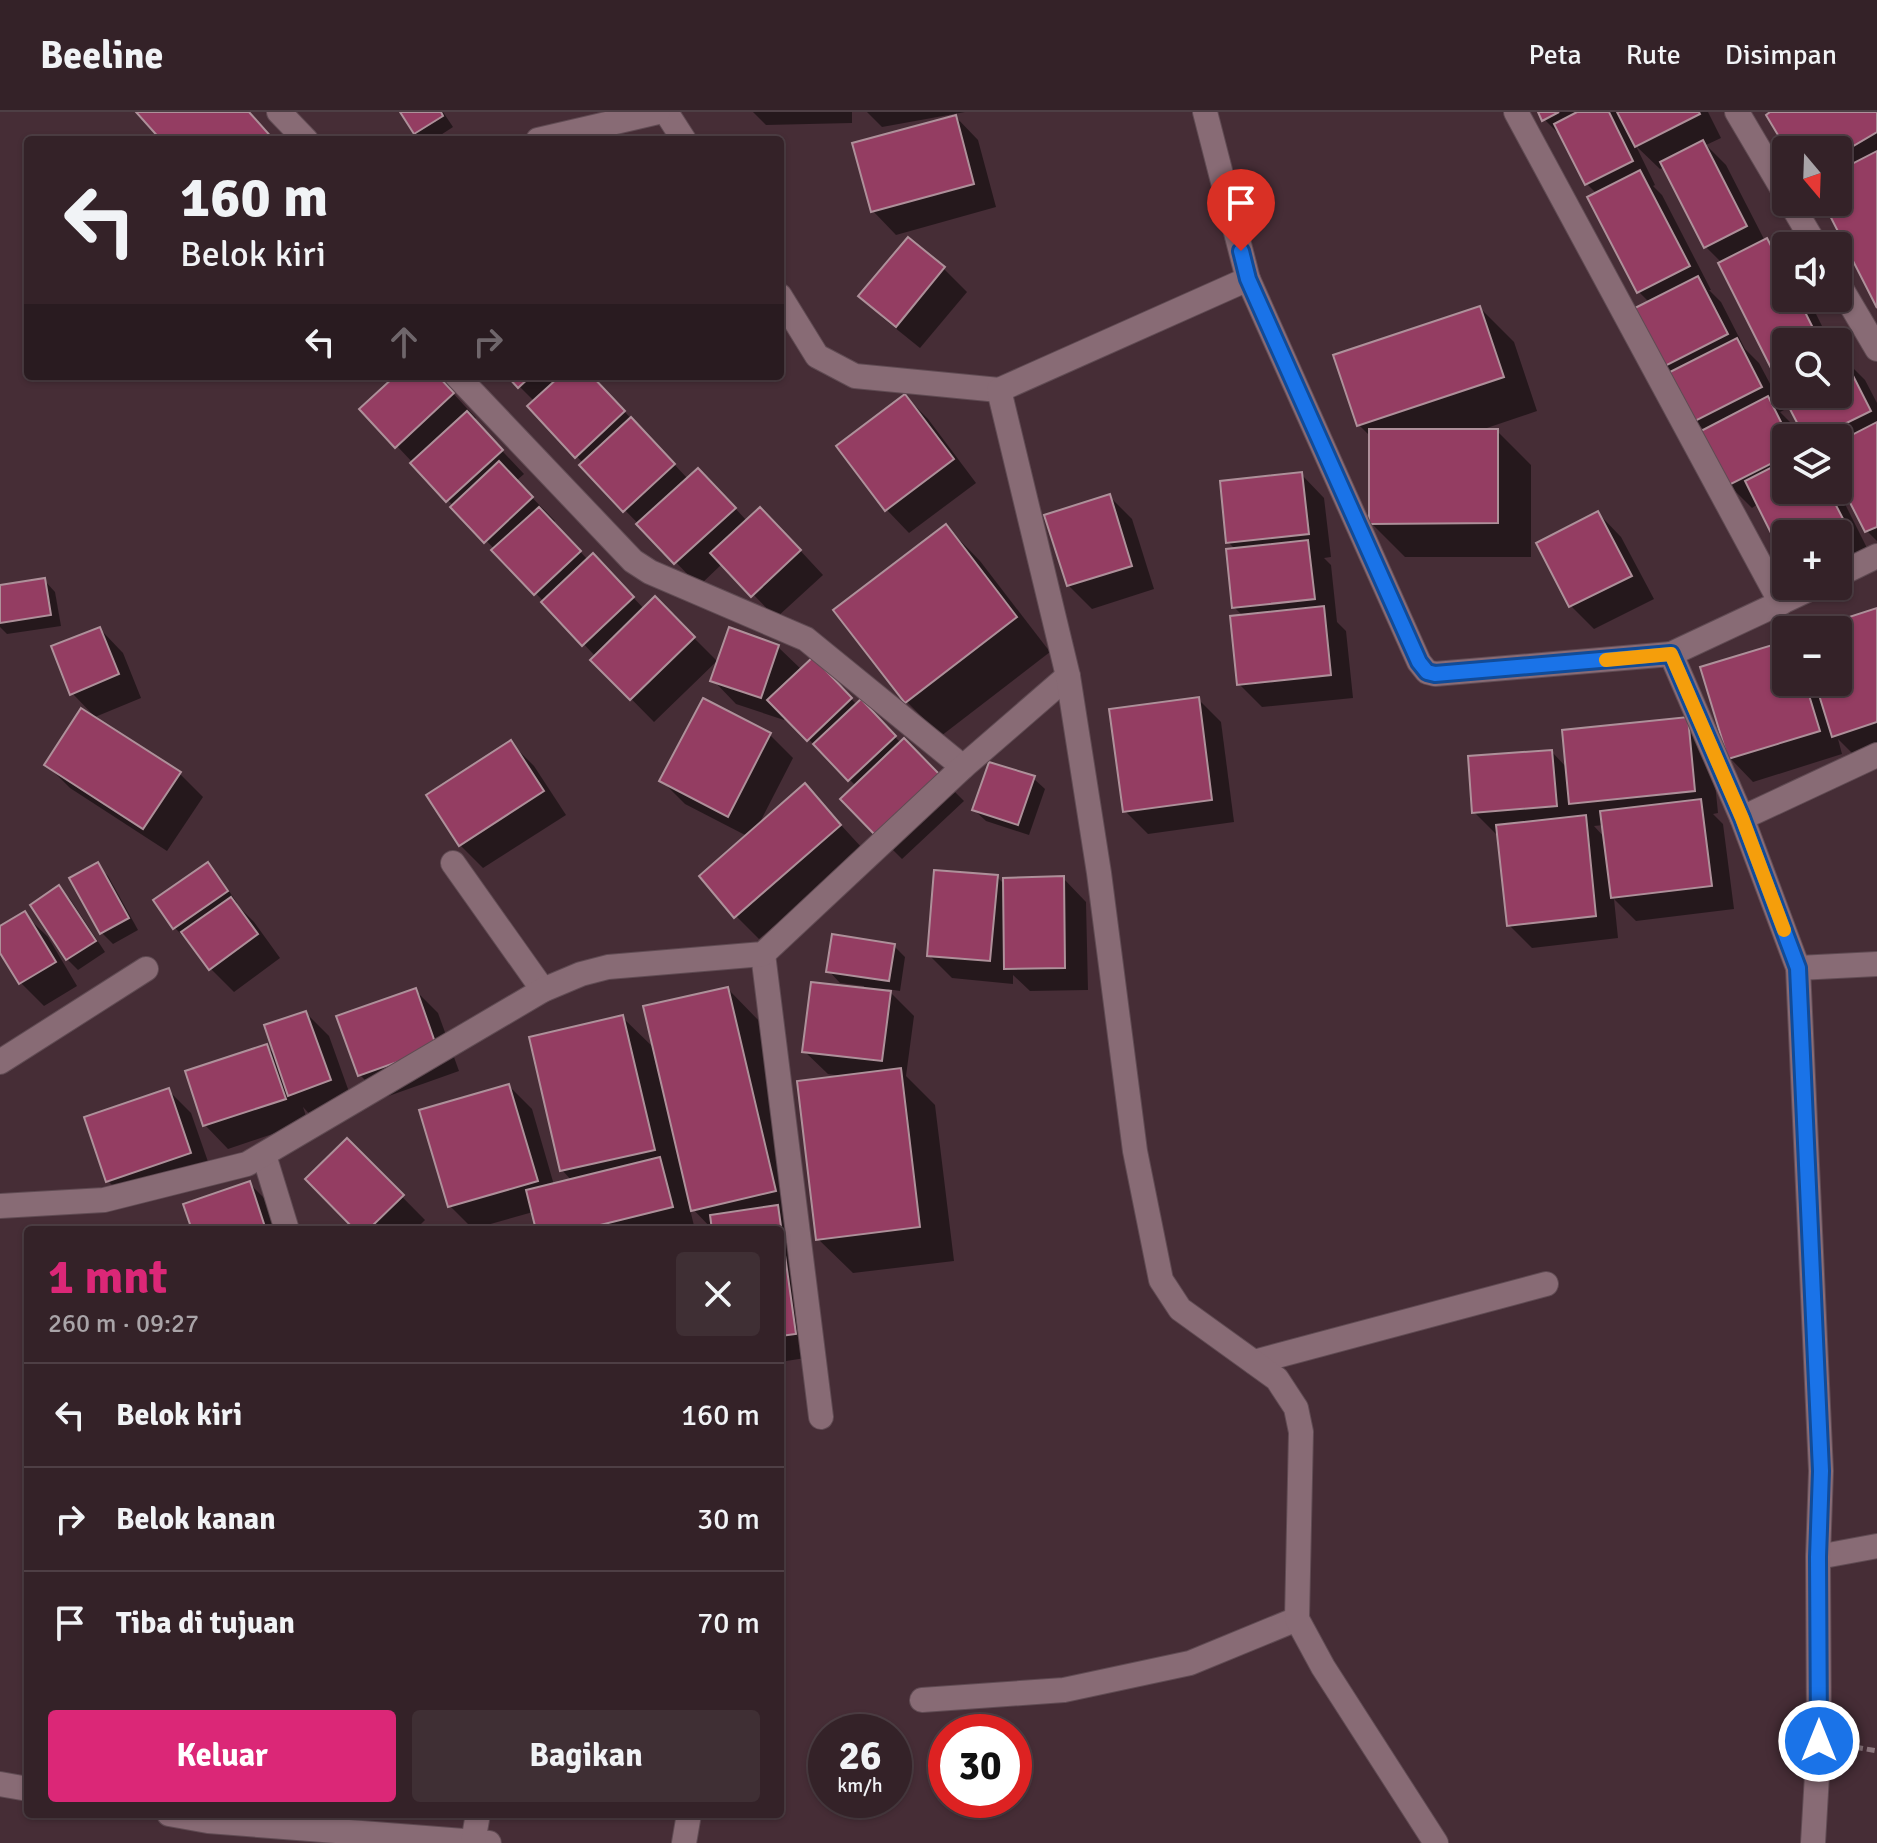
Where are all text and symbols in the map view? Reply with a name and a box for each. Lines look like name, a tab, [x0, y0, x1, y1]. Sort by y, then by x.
text: Beeline	[40, 32, 163, 79]
text: Peta	[1529, 38, 1582, 72]
text: Rute	[1626, 38, 1681, 72]
text: Disimpan	[1725, 38, 1837, 72]
north arrow	[1772, 136, 1852, 216]
map controls	[1772, 136, 1852, 696]
text: 160 m	[180, 163, 328, 232]
icon: left	[48, 168, 152, 272]
pin	[1207, 169, 1275, 251]
icon: arrive	[1219, 181, 1263, 225]
text: Belok kiri	[180, 232, 326, 277]
button: sound	[1772, 232, 1852, 312]
icon: left	[298, 320, 342, 364]
icon: ahead	[382, 320, 426, 364]
icon: right	[466, 320, 510, 364]
button: search	[1772, 328, 1852, 408]
button: layers	[1772, 424, 1852, 504]
button: +	[1772, 520, 1852, 600]
button: −	[1772, 616, 1852, 696]
text: 1 mnt	[48, 1248, 168, 1307]
button: close	[676, 1252, 760, 1336]
text: 260 m · 09:27	[48, 1308, 199, 1340]
icon: left	[48, 1393, 92, 1437]
text: Belok kiri	[116, 1397, 242, 1434]
text: 160 m	[681, 1397, 760, 1434]
icon: right	[48, 1497, 92, 1541]
text: Belok kanan	[116, 1501, 276, 1538]
text: 30 m	[697, 1501, 760, 1538]
icon: arrive	[48, 1601, 92, 1645]
text: Tiba di tujuan	[116, 1605, 295, 1642]
text: 70 m	[697, 1605, 760, 1642]
position arrow	[1777, 1699, 1861, 1783]
button: Keluar	[48, 1710, 396, 1802]
button: Bagikan	[412, 1710, 760, 1802]
speed limit sign: 30	[928, 1714, 1032, 1818]
text: 26	[838, 1731, 882, 1781]
text: km/h	[837, 1773, 883, 1798]

